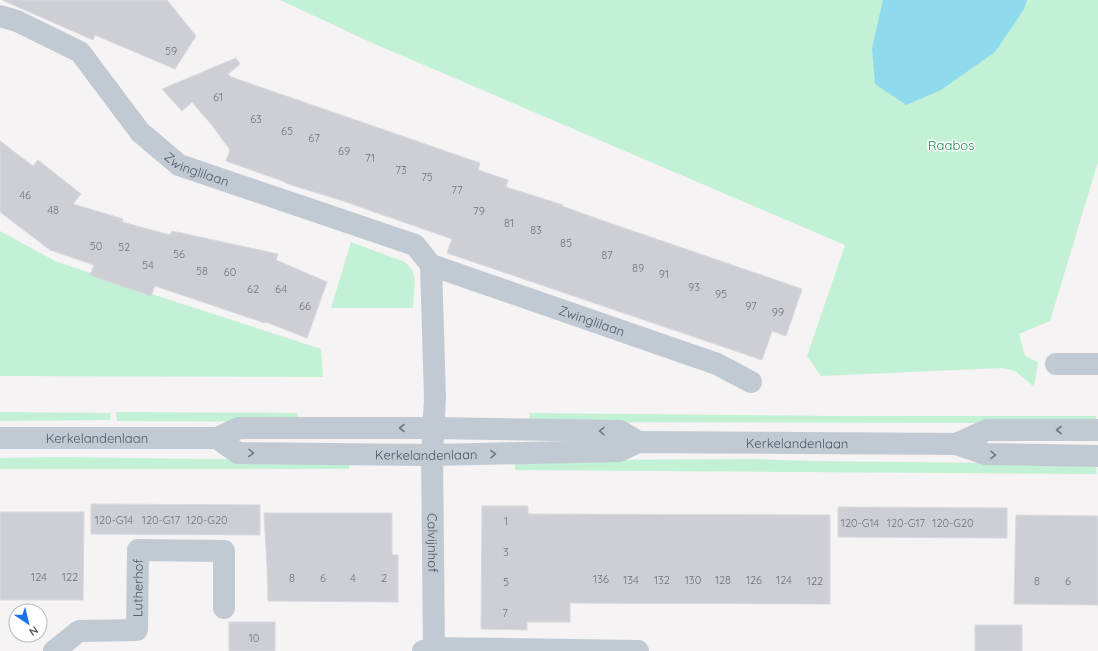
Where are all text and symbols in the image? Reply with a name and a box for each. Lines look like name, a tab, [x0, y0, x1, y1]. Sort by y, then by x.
house number: 59	[165, 44, 177, 58]
house number: 61	[213, 90, 223, 104]
house number: 63	[250, 112, 262, 126]
house number: 65	[281, 124, 293, 138]
house number: 67	[308, 131, 320, 145]
park label: Raabos	[928, 137, 974, 153]
house number: 69	[338, 144, 350, 158]
street label: Zwinglilaan	[161, 148, 231, 189]
house number: 71	[365, 151, 375, 165]
house number: 73	[395, 163, 407, 177]
house number: 75	[421, 170, 433, 184]
house number: 77	[451, 183, 463, 197]
house number: 46	[19, 188, 31, 202]
house number: 48	[47, 203, 59, 217]
house number: 79	[473, 204, 485, 218]
house number: 81	[504, 216, 514, 230]
house number: 83	[530, 223, 542, 237]
house number: 85	[560, 236, 572, 250]
house number: 50	[90, 239, 102, 253]
house number: 52	[118, 240, 130, 254]
house number: 56	[173, 247, 185, 261]
house number: 87	[601, 248, 613, 262]
house number: 54	[142, 258, 154, 272]
house number: 89	[632, 261, 644, 275]
house number: 58	[196, 264, 208, 278]
house number: 60	[224, 265, 236, 279]
house number: 91	[659, 267, 669, 281]
house number: 93	[688, 280, 700, 294]
house number: 62	[247, 282, 259, 296]
house number: 64	[275, 282, 287, 296]
house number: 95	[715, 287, 727, 301]
house number: 66	[299, 299, 311, 313]
house number: 97	[745, 299, 757, 313]
street label: Zwinglilaan	[557, 302, 627, 339]
house number: 99	[772, 305, 784, 319]
one-way arrow	[399, 424, 405, 432]
one-way arrow	[1056, 426, 1062, 434]
one-way arrow	[599, 427, 605, 435]
street label: Kerkelandenlaan	[46, 430, 148, 446]
street label: Kerkelandenlaan	[746, 435, 848, 451]
street label: Kerkelandenlaan	[375, 446, 478, 463]
one-way arrow	[248, 449, 254, 457]
one-way arrow	[490, 450, 496, 458]
one-way arrow	[990, 450, 996, 459]
house number: 120-G14	[95, 513, 133, 527]
house number: 120-G17	[142, 513, 181, 527]
house number: 120-G20	[186, 513, 228, 527]
street label: Calvijnhof	[425, 513, 441, 573]
house number: 1	[504, 514, 508, 528]
house number: 120-G14	[841, 516, 879, 530]
house number: 120-G17	[887, 516, 926, 530]
house number: 120-G20	[932, 516, 974, 530]
house number: 3	[503, 545, 509, 559]
street label: Lutherhof	[129, 558, 146, 617]
house number: 124	[31, 570, 47, 584]
house number: 122	[62, 570, 78, 584]
house number: 8	[289, 571, 295, 585]
house number: 6	[320, 571, 326, 585]
house number: 4	[350, 571, 356, 585]
house number: 2	[381, 571, 387, 585]
house number: 136	[593, 572, 609, 586]
house number: 134	[623, 573, 639, 587]
house number: 132	[654, 573, 670, 587]
house number: 130	[685, 573, 701, 587]
house number: 128	[715, 573, 731, 587]
house number: 126	[746, 573, 762, 587]
house number: 124	[776, 573, 792, 587]
house number: 122	[807, 574, 823, 588]
house number: 8	[1034, 574, 1040, 588]
house number: 6	[1065, 574, 1071, 588]
house number: 5	[503, 575, 509, 589]
north arrow	[8, 603, 48, 643]
house number: 7	[502, 606, 508, 620]
text: N	[26, 623, 41, 639]
house number: 10	[249, 631, 259, 645]

